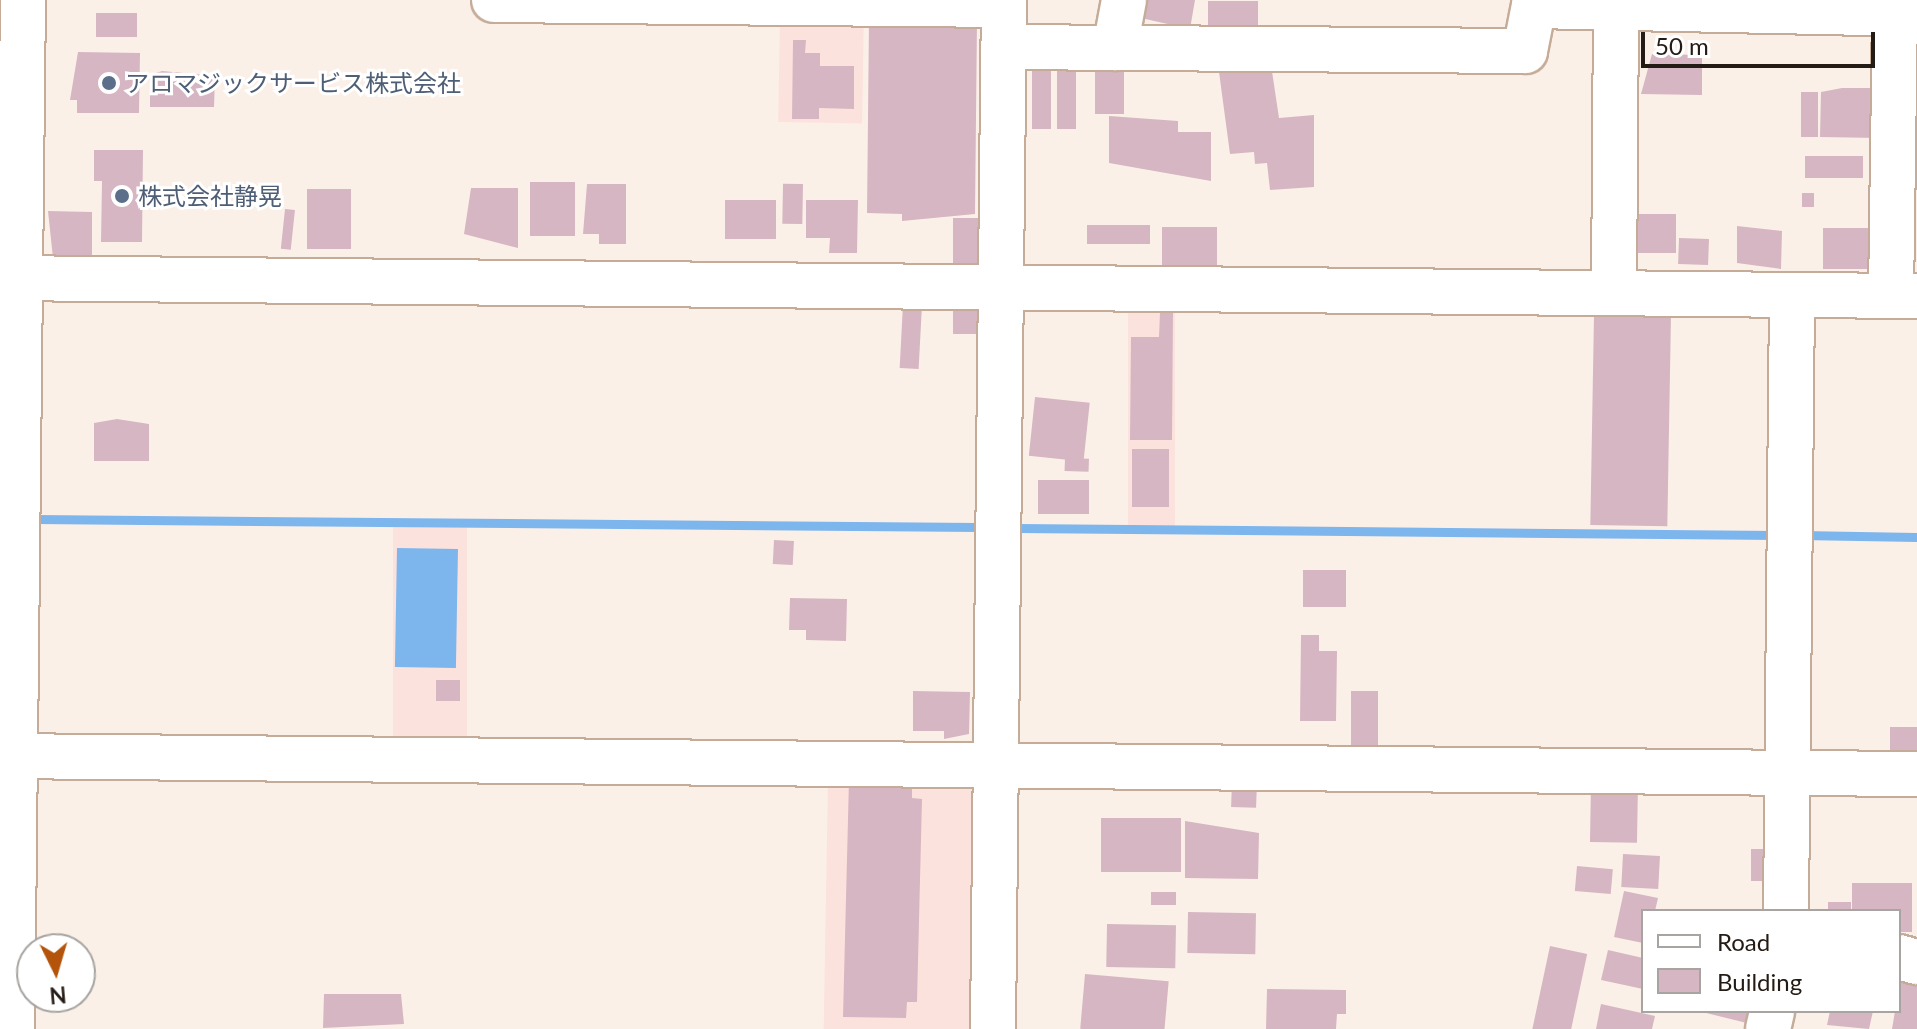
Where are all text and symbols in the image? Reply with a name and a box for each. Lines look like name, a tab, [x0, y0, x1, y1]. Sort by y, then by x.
scale bar	[1645, 16, 1879, 66]
text: 50 m	[1655, 31, 1709, 60]
place label: アロマジックサービス株式会社	[125, 69, 461, 97]
marker: アロマジックサービス株式会社	[100, 74, 118, 92]
place label: 株式会社静晃	[138, 182, 282, 210]
marker: 株式会社静晃	[113, 187, 131, 205]
legend	[1641, 909, 1901, 1013]
text: Road	[1717, 927, 1770, 956]
north arrow	[16, 933, 96, 1013]
text: Building	[1717, 967, 1802, 996]
text: N	[48, 981, 68, 1010]

